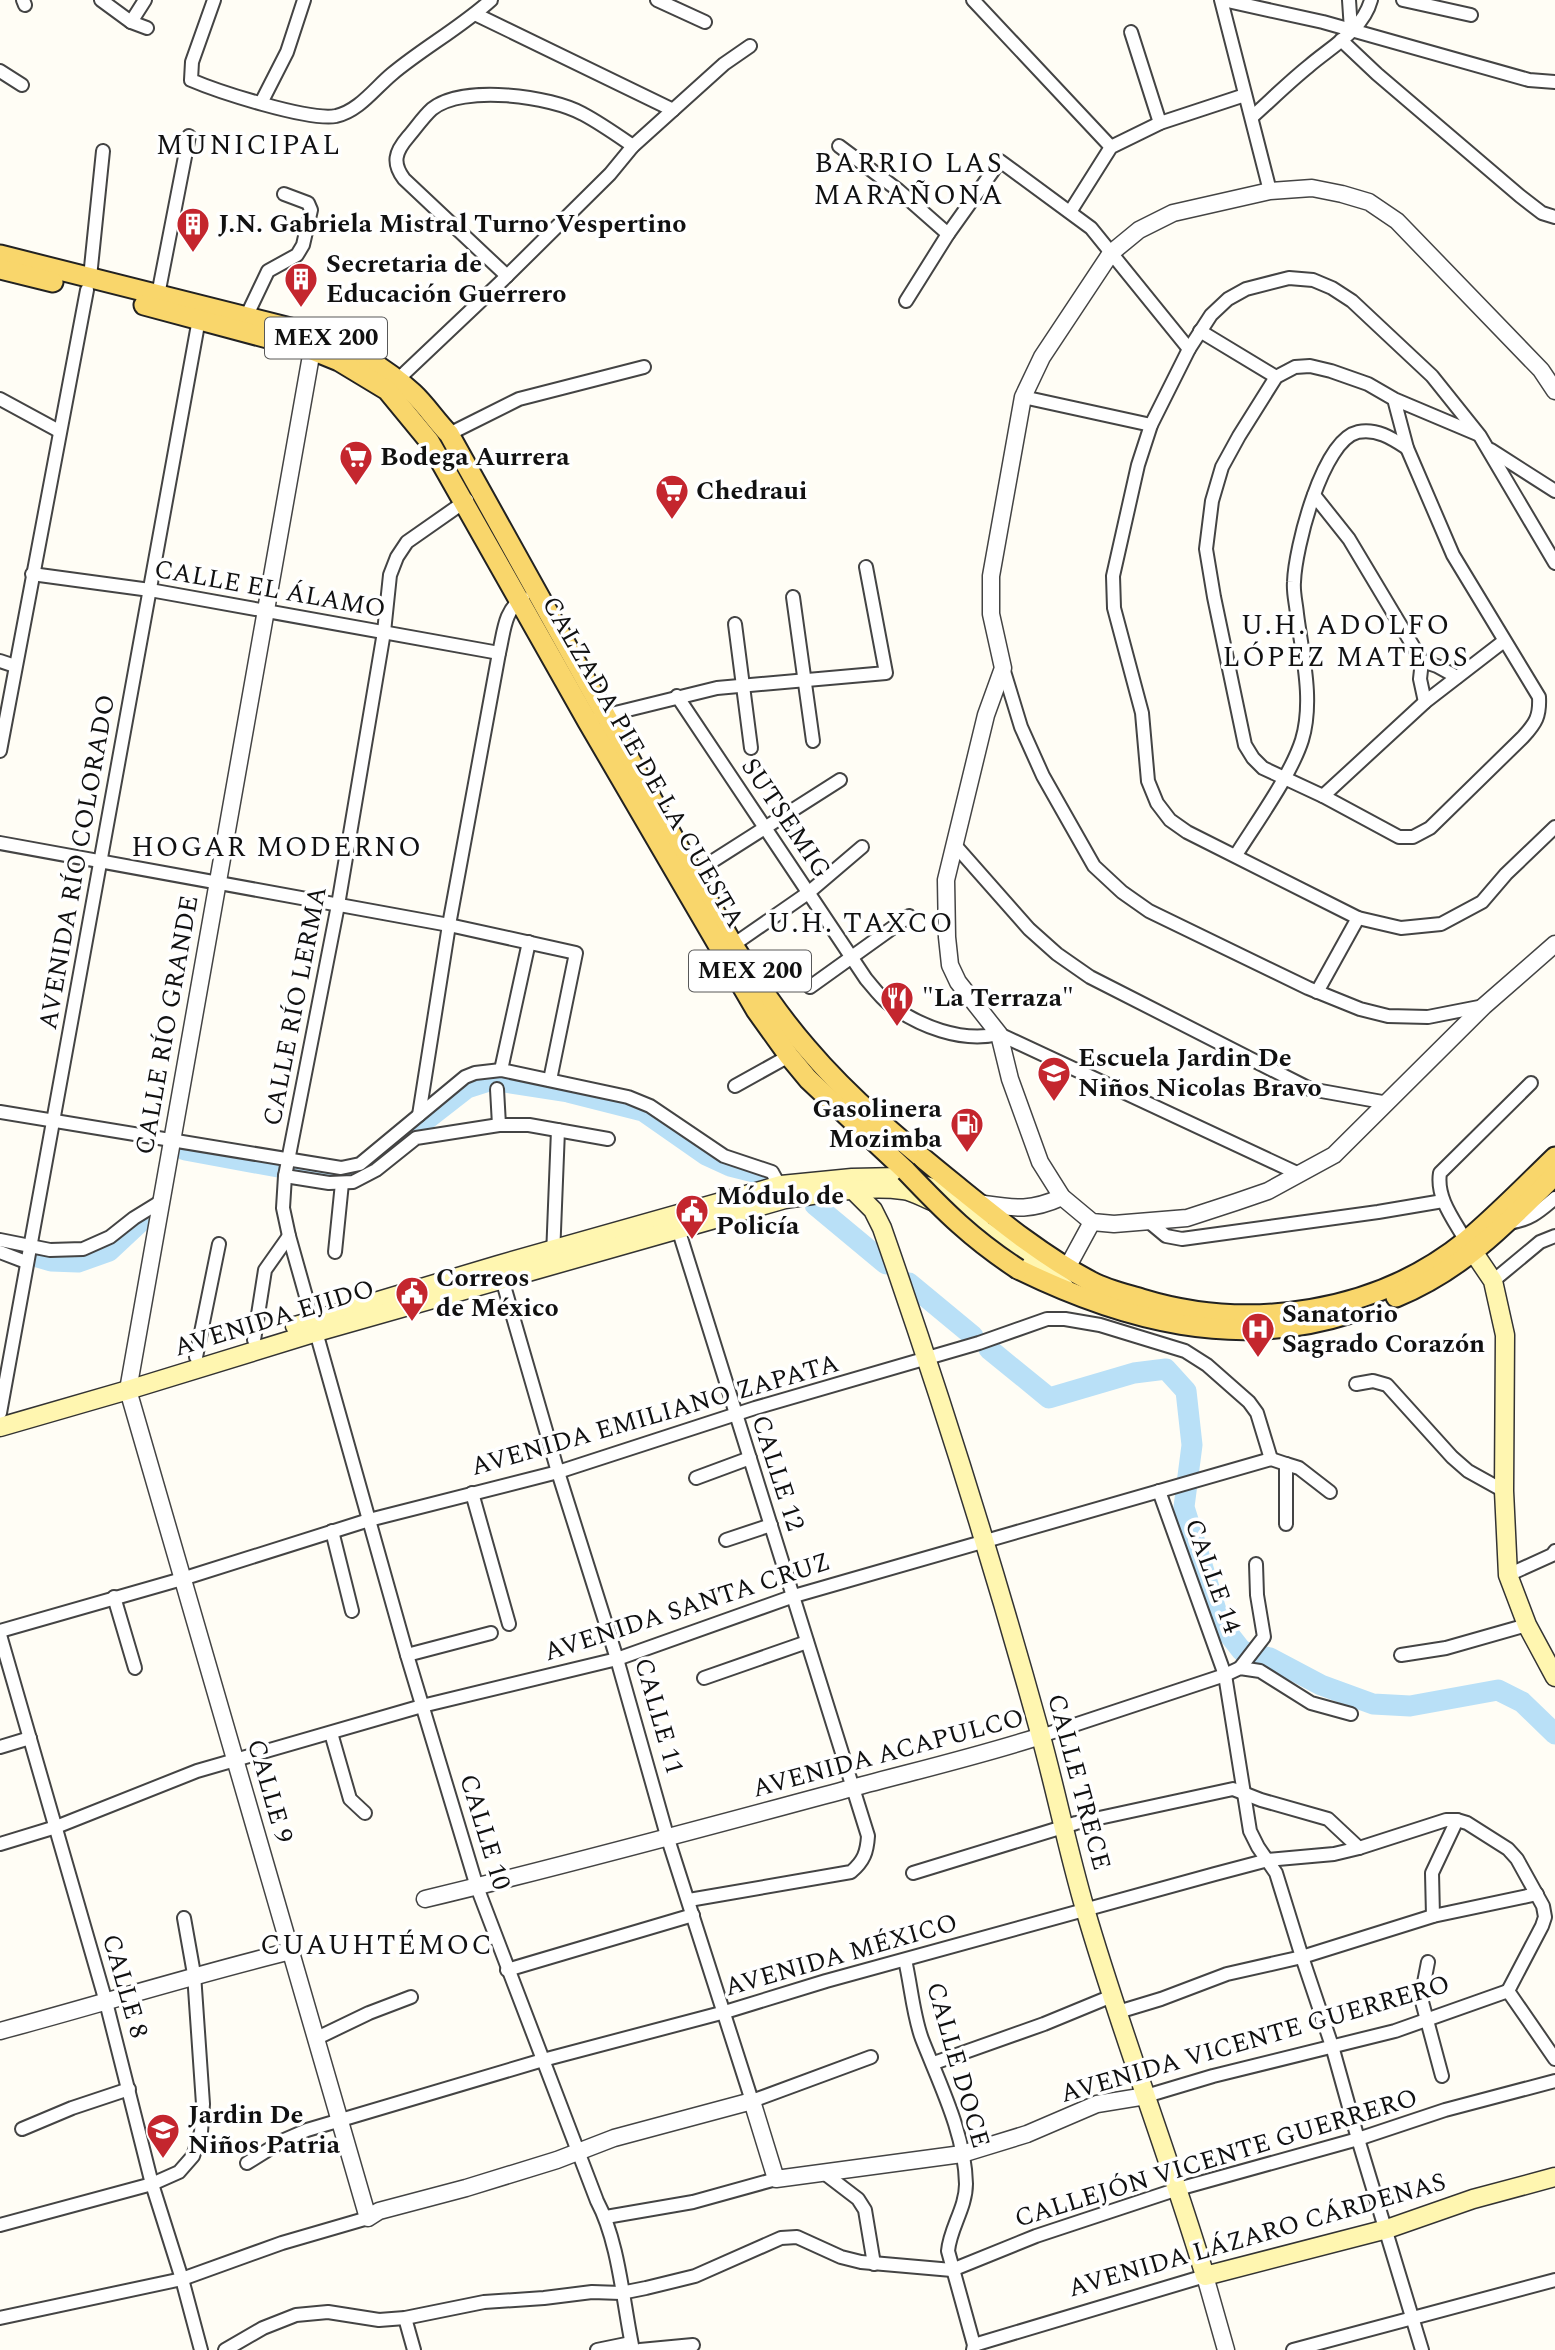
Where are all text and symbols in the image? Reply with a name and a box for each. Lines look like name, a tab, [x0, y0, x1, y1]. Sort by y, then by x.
district label: MUNICIPAL	[156, 124, 342, 167]
district label: BARRIO LAS MARAÑONA	[814, 142, 1004, 217]
place label: J.N. Gabriela Mistral Turno Vespertino	[218, 204, 686, 244]
building icon: J.N. Gabriela Mistral Turno Vespertino	[174, 205, 212, 254]
place label: Secretaria de Educación Guerrero	[326, 244, 566, 314]
building icon: Secretaria de Educación Guerrero	[282, 260, 320, 309]
road number: MEX 200	[265, 318, 387, 358]
place label: Bodega Aurrera	[380, 437, 570, 477]
supermarket icon: Bodega Aurrera	[337, 438, 375, 487]
place label: Chedraui	[696, 471, 807, 511]
supermarket icon: Chedraui	[653, 472, 691, 521]
street label: CALLE EL ÁLAMO	[151, 549, 389, 629]
street label: CALZADA PIE DE LA CUESTA	[531, 589, 755, 935]
district label: U.H. ADOLFO LÓPEZ MATEOS	[1222, 604, 1470, 679]
street label: AVENIDA RÍO COLORADO	[28, 691, 126, 1033]
street label: SUTSEMIG	[731, 750, 841, 886]
district label: HOGAR MODERNO	[131, 826, 423, 869]
street label: CALLE RÍO LERMA	[252, 883, 338, 1129]
street label: CALLE RÍO GRANDE	[124, 892, 210, 1158]
district label: U.H. TAXCO	[768, 902, 954, 945]
road number: MEX 200	[689, 951, 811, 992]
place label: "La Terraza"	[922, 978, 1074, 1018]
restaurant icon: "La Terraza"	[878, 979, 916, 1028]
place label: Escuela Jardin De Niños Nicolas Bravo	[1078, 1038, 1322, 1108]
school or university icon: Escuela Jardin De Niños Nicolas Bravo	[1035, 1054, 1073, 1103]
place label: Gasolinera Mozimba	[813, 1089, 943, 1159]
fuel station icon: Gasolinera Mozimba	[948, 1105, 986, 1154]
place label: Módulo de Policía	[716, 1176, 844, 1246]
public building icon: Módulo de Policía	[673, 1192, 711, 1241]
place label: Correos de México	[436, 1258, 559, 1328]
street label: AVENIDA EJIDO	[169, 1268, 379, 1368]
public building icon: Correos de México	[393, 1274, 431, 1323]
place label: Sanatorio Sagrado Corazón	[1282, 1294, 1485, 1364]
hospital icon: Sanatorio Sagrado Corazón	[1239, 1310, 1277, 1359]
street label: AVENIDA EMILIANO ZAPATA	[466, 1343, 844, 1487]
street label: CALLE 12	[740, 1410, 816, 1536]
street label: CALLE 14	[1174, 1513, 1252, 1639]
street label: AVENIDA SANTA CRUZ	[538, 1542, 836, 1672]
street label: CALLE 11	[623, 1653, 695, 1779]
street label: CALLE TRECE	[1036, 1689, 1122, 1875]
street label: AVENIDA ACAPULCO	[748, 1697, 1028, 1809]
street label: CALLE 9	[236, 1734, 304, 1848]
street label: CALLE 10	[448, 1769, 522, 1895]
street label: AVENIDA MÉXICO	[720, 1903, 962, 2007]
district label: CUAUHTÉMOC	[260, 1924, 494, 1967]
street label: CALLE 8	[91, 1929, 159, 2043]
street label: AVENIDA VICENTE GUERRERO	[1055, 1964, 1455, 2114]
street label: CALLE DOCE	[915, 1977, 1001, 2153]
street label: CALLEJÓN VICENTE GUERRERO	[1009, 2078, 1423, 2238]
place label: Jardin De Niños Patria	[188, 2095, 341, 2165]
school or university icon: Jardin De Niños Patria	[144, 2111, 182, 2160]
street label: AVENIDA LÁZARO CÁRDENAS	[1063, 2162, 1451, 2308]

